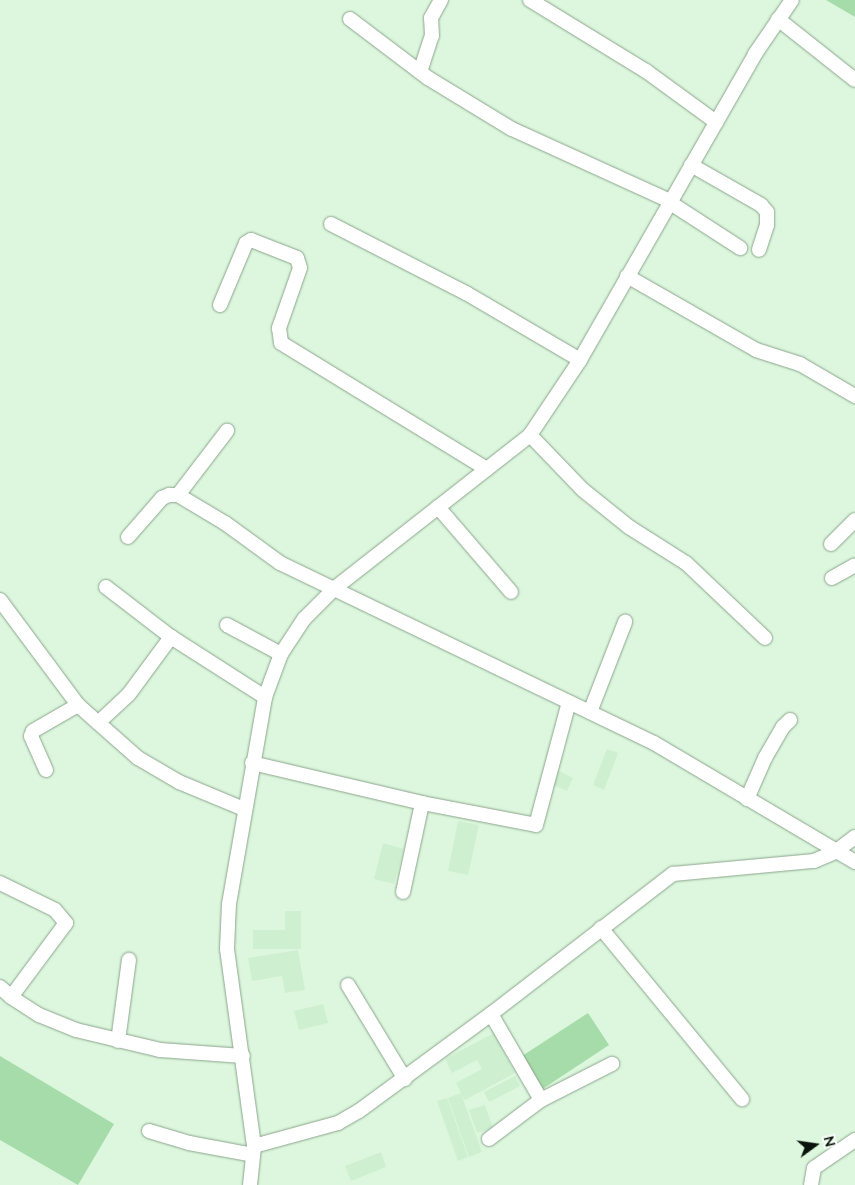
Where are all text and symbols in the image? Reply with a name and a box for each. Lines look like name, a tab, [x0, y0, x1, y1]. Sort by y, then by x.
north arrow	[790, 1120, 840, 1170]
text: N	[820, 1134, 840, 1149]

